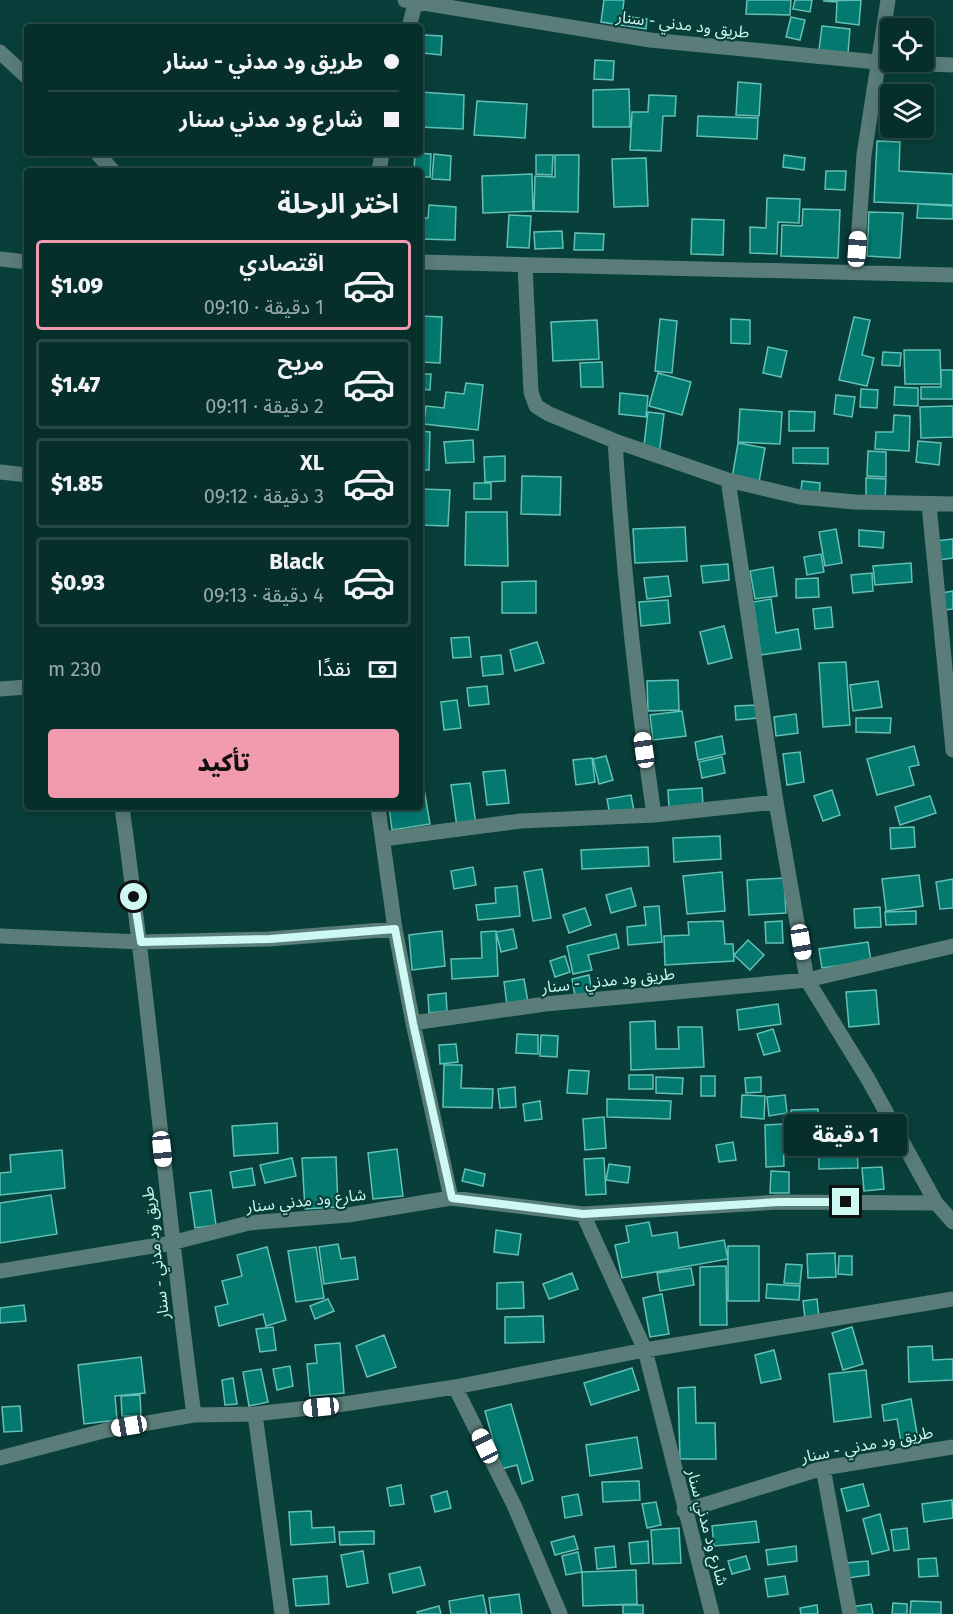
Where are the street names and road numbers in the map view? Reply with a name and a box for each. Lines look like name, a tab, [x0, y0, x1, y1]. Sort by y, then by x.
street label: طريق ود مدني - سنار	[614, 7, 751, 45]
street label: طريق ود مدني - سنار	[539, 964, 676, 1000]
street label: طريق ود مدني - سنار	[138, 1185, 176, 1322]
street label: شارع ود مدني سنار	[244, 1185, 367, 1219]
street label: طريق ود مدني - سنار	[798, 1422, 935, 1469]
street label: شارع ود مدني سنار	[680, 1466, 732, 1588]

